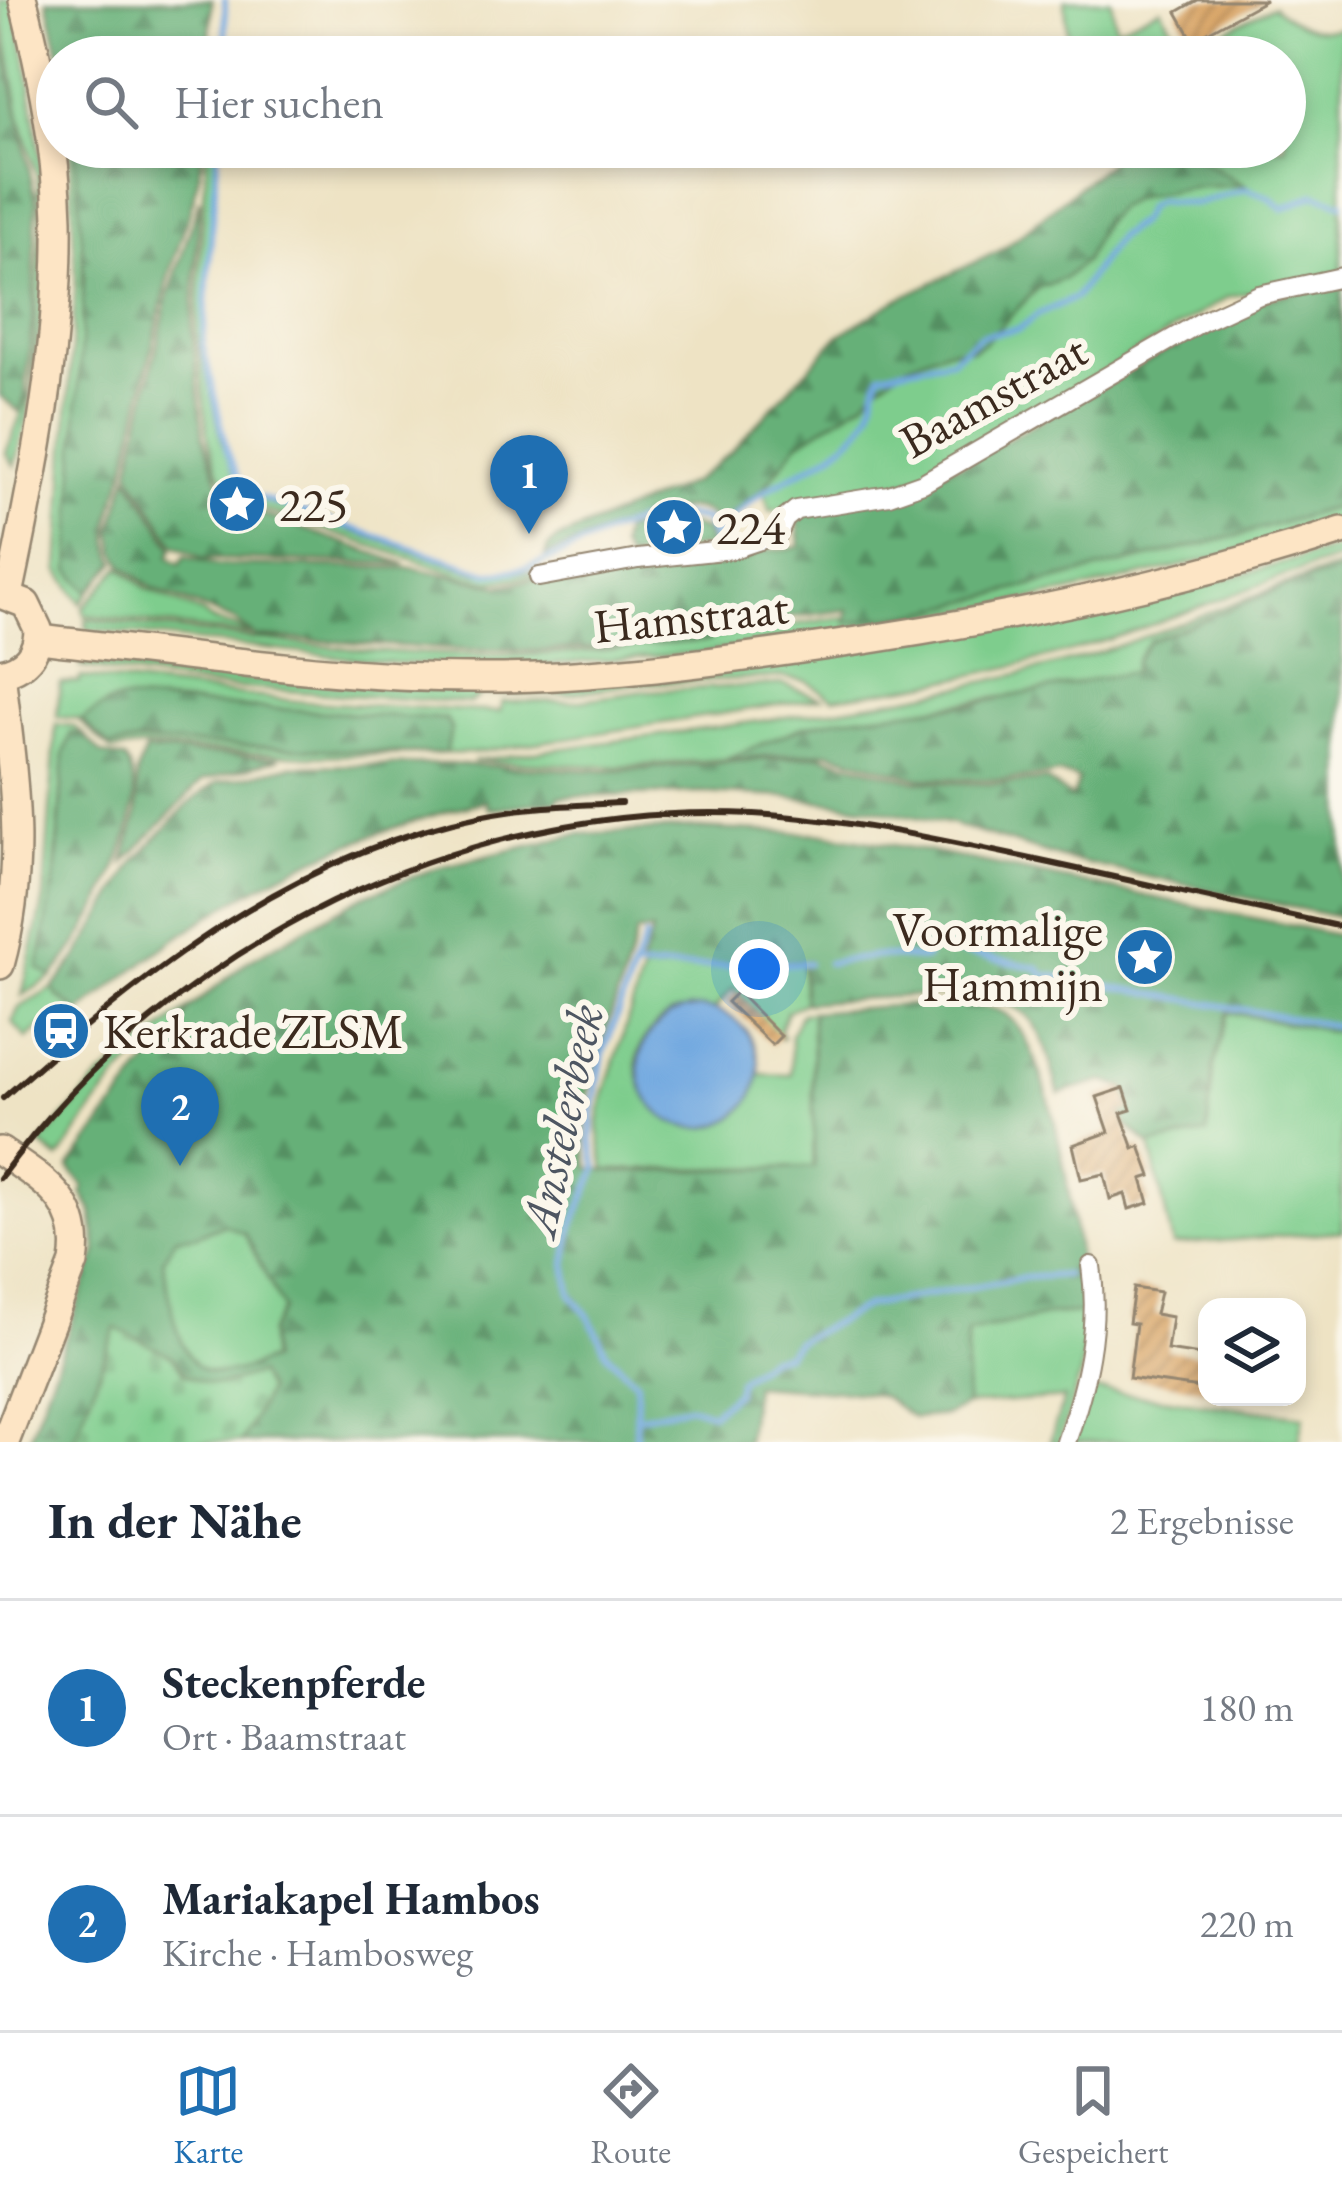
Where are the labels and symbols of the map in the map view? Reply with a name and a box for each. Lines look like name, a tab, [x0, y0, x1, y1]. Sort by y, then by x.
street label: Baamstraat	[889, 318, 1097, 472]
pin: 1	[490, 435, 568, 534]
place icon: 225	[206, 473, 268, 535]
place label: 225	[279, 473, 348, 535]
place icon: 224	[643, 496, 705, 558]
place label: 224	[716, 496, 786, 558]
street label: Hamstraat	[591, 575, 791, 657]
place label: Voormalige Hammijn	[893, 898, 1103, 1015]
place icon: Voormalige Hammijn	[1114, 926, 1176, 988]
your location	[729, 939, 789, 999]
water label: Anstelerbeek	[503, 998, 618, 1246]
station icon: Kerkrade ZLSM	[30, 1000, 92, 1062]
place label: Kerkrade ZLSM	[103, 1000, 403, 1062]
pin: 2	[141, 1067, 219, 1166]

